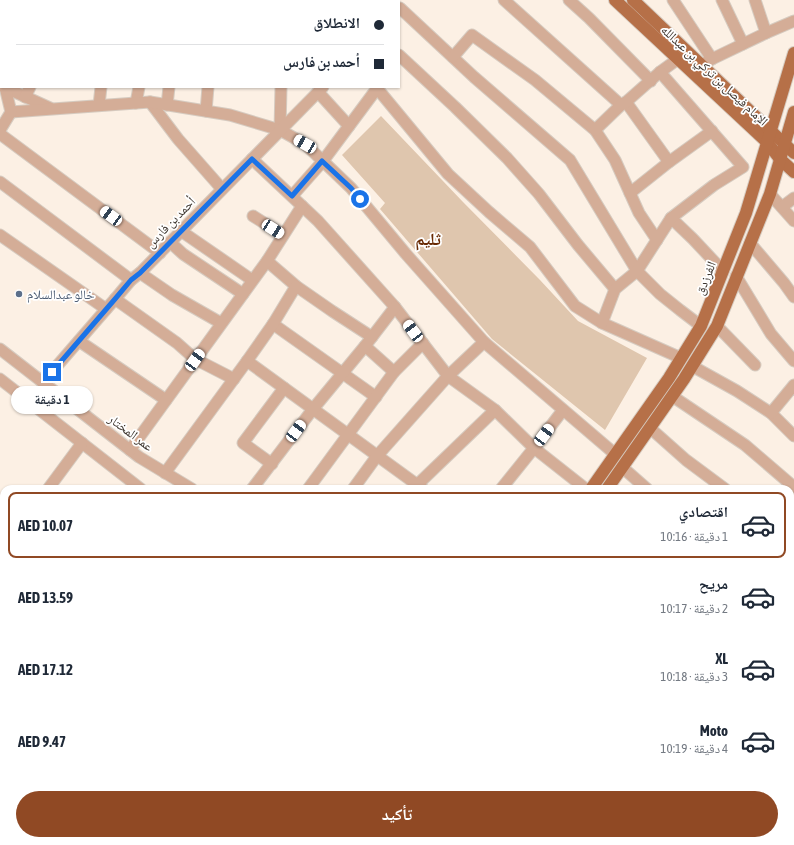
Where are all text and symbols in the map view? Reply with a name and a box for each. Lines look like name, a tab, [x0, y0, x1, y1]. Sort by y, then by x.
text: الانطلاق	[314, 14, 360, 31]
street label: الإمام فيصل بن تركي بن عبدالله	[656, 22, 771, 131]
text: أحمد بن فارس	[283, 53, 360, 70]
car	[292, 133, 318, 155]
route start	[351, 190, 369, 208]
street label: أحمد بن فارس	[143, 194, 199, 251]
car	[98, 204, 124, 228]
car	[260, 217, 286, 241]
district label: ثليم	[415, 229, 441, 251]
street label: الفرزدق	[692, 259, 720, 298]
place label: خالو عبدالسلام	[27, 287, 94, 303]
marker: خالو عبدالسلام	[14, 289, 24, 299]
car	[401, 318, 425, 344]
car	[183, 347, 207, 373]
route end	[43, 363, 61, 381]
callout: 1 دقيقة	[11, 386, 93, 414]
text: 1 دقيقة	[34, 392, 70, 407]
street label: عمر المختار	[104, 410, 156, 455]
car	[284, 418, 308, 444]
car	[532, 422, 556, 448]
text: اقتصادي	[679, 503, 728, 520]
icon: car	[740, 507, 776, 543]
text: AED 10.07	[18, 517, 73, 534]
text: 1 دقيقة · 10:16	[660, 529, 728, 544]
text: مريح	[699, 575, 728, 592]
icon: car	[740, 579, 776, 615]
text: AED 13.59	[18, 589, 73, 606]
text: 2 دقيقة · 10:17	[660, 601, 728, 616]
text: XL	[715, 650, 728, 667]
icon: car	[740, 651, 776, 687]
text: AED 17.12	[18, 661, 73, 678]
text: 3 دقيقة · 10:18	[660, 669, 728, 684]
text: Moto	[700, 722, 728, 739]
icon: car	[740, 723, 776, 759]
text: AED 9.47	[18, 733, 66, 750]
text: 4 دقيقة · 10:19	[660, 741, 728, 756]
button: تأكيد	[16, 791, 778, 837]

